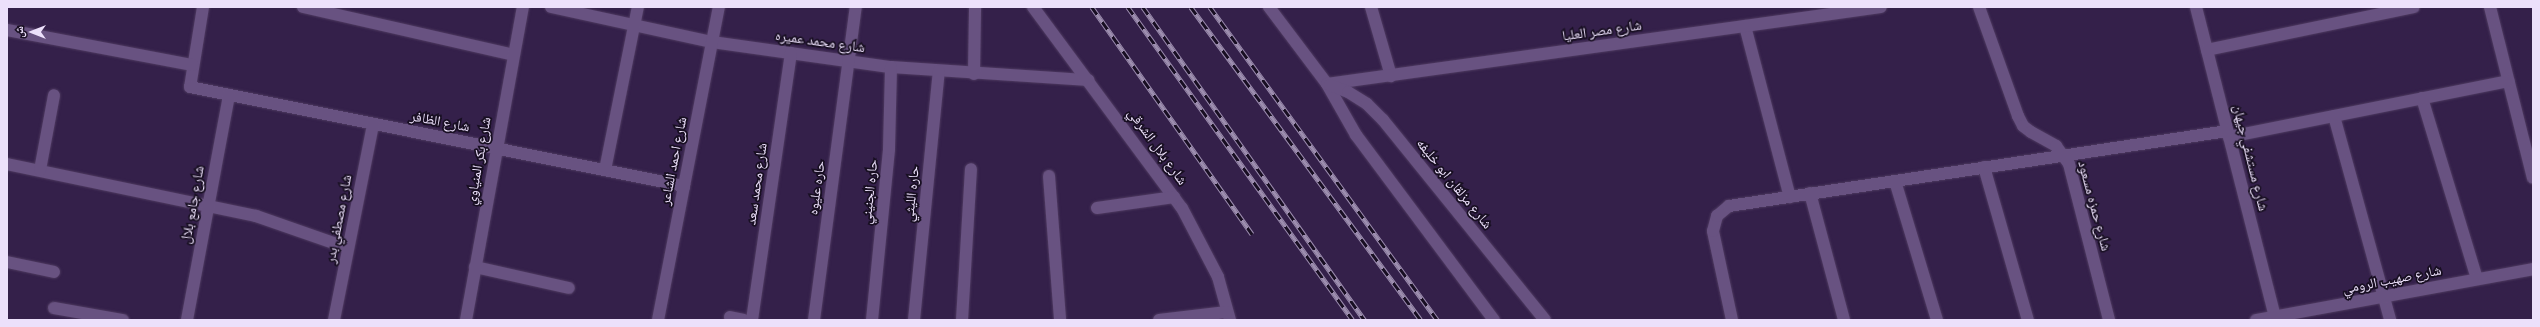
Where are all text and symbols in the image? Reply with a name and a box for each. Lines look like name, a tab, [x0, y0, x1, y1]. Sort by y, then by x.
north arrow	[12, 12, 52, 52]
street label: شارع مصر العليا	[1561, 17, 1643, 45]
text: ش	[13, 26, 26, 38]
street label: شارع محمد عميره	[774, 27, 866, 57]
street label: شارع مستشفي جيهان	[2229, 103, 2271, 213]
street label: شارع بلال الشرقي	[1124, 105, 1190, 189]
street label: شارع الظافر	[409, 108, 471, 136]
street label: شارع احمد الشاعر	[657, 115, 691, 207]
street label: شارع بكر المنياوي	[463, 116, 495, 206]
street label: شارع مزلقان ابو خليفه	[1412, 136, 1496, 232]
street label: شارع محمد سعد	[743, 142, 771, 226]
street label: حاره الجنيني	[858, 159, 882, 225]
street label: شارع حمزه مسعود	[2074, 159, 2114, 253]
street label: حاره عليوه	[805, 160, 829, 216]
street label: شارع جامع بلال	[178, 165, 208, 245]
street label: حاره الليثي	[901, 165, 923, 223]
street label: شارع مصطفي بدر	[322, 173, 356, 265]
street label: شارع صهيب الرومي	[2341, 262, 2443, 298]

